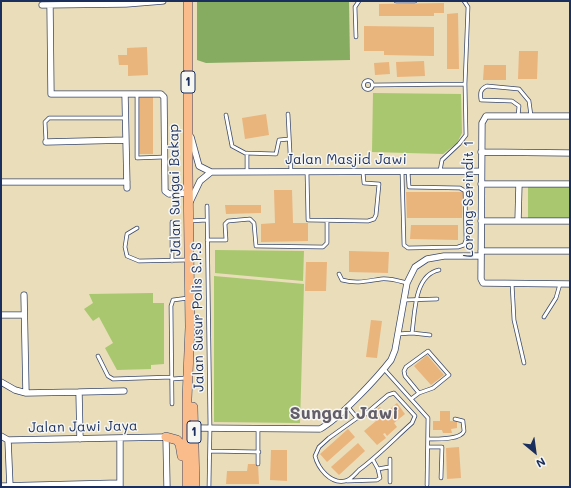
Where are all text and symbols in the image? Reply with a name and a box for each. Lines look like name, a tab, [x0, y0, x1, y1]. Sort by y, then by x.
road number: 1	[181, 71, 195, 93]
street label: Jalan Sungai Bakap	[165, 124, 185, 256]
street label: Lorong Serindit 1	[461, 140, 477, 258]
street label: Jalan Masjid Jawi	[285, 152, 407, 168]
street label: Jalan Susur Polis S.P.S	[188, 242, 208, 392]
district label: Sungai Jawi	[289, 402, 399, 424]
street label: Jalan Jawi Jaya	[28, 418, 138, 436]
road number: 1	[187, 421, 201, 443]
north arrow	[515, 432, 555, 472]
text: N	[534, 454, 548, 472]

